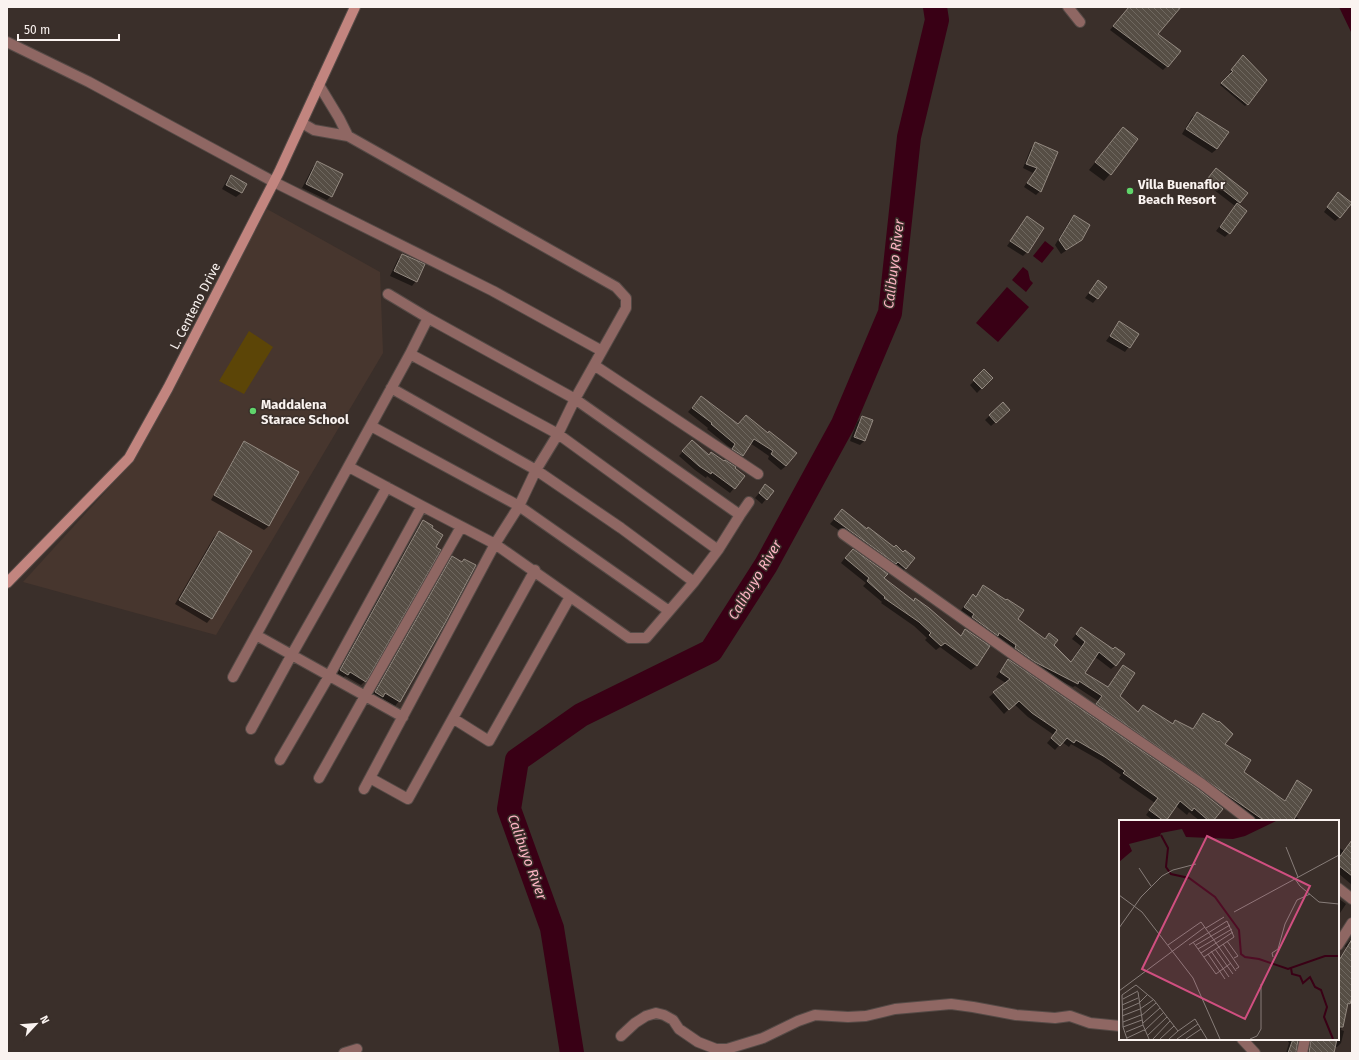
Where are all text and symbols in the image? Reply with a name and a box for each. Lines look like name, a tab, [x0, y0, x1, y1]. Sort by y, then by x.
scale bar	[18, 16, 119, 42]
text: 50 m	[24, 23, 50, 37]
place label: Villa Buenaflor Beach Resort	[1137, 177, 1226, 207]
marker: Villa Buenaflor Beach Resort	[1125, 186, 1135, 196]
water label: Calibuyo River	[880, 218, 908, 310]
street label: L. Centeno Drive	[167, 260, 223, 352]
place label: Maddalena Starace School	[261, 397, 349, 427]
marker: Maddalena Starace School	[248, 406, 258, 416]
water label: Calibuyo River	[725, 537, 786, 623]
water label: Calibuyo River	[504, 812, 551, 903]
inset map	[1119, 820, 1339, 1040]
north arrow	[16, 1004, 56, 1044]
text: N	[37, 1014, 52, 1026]

